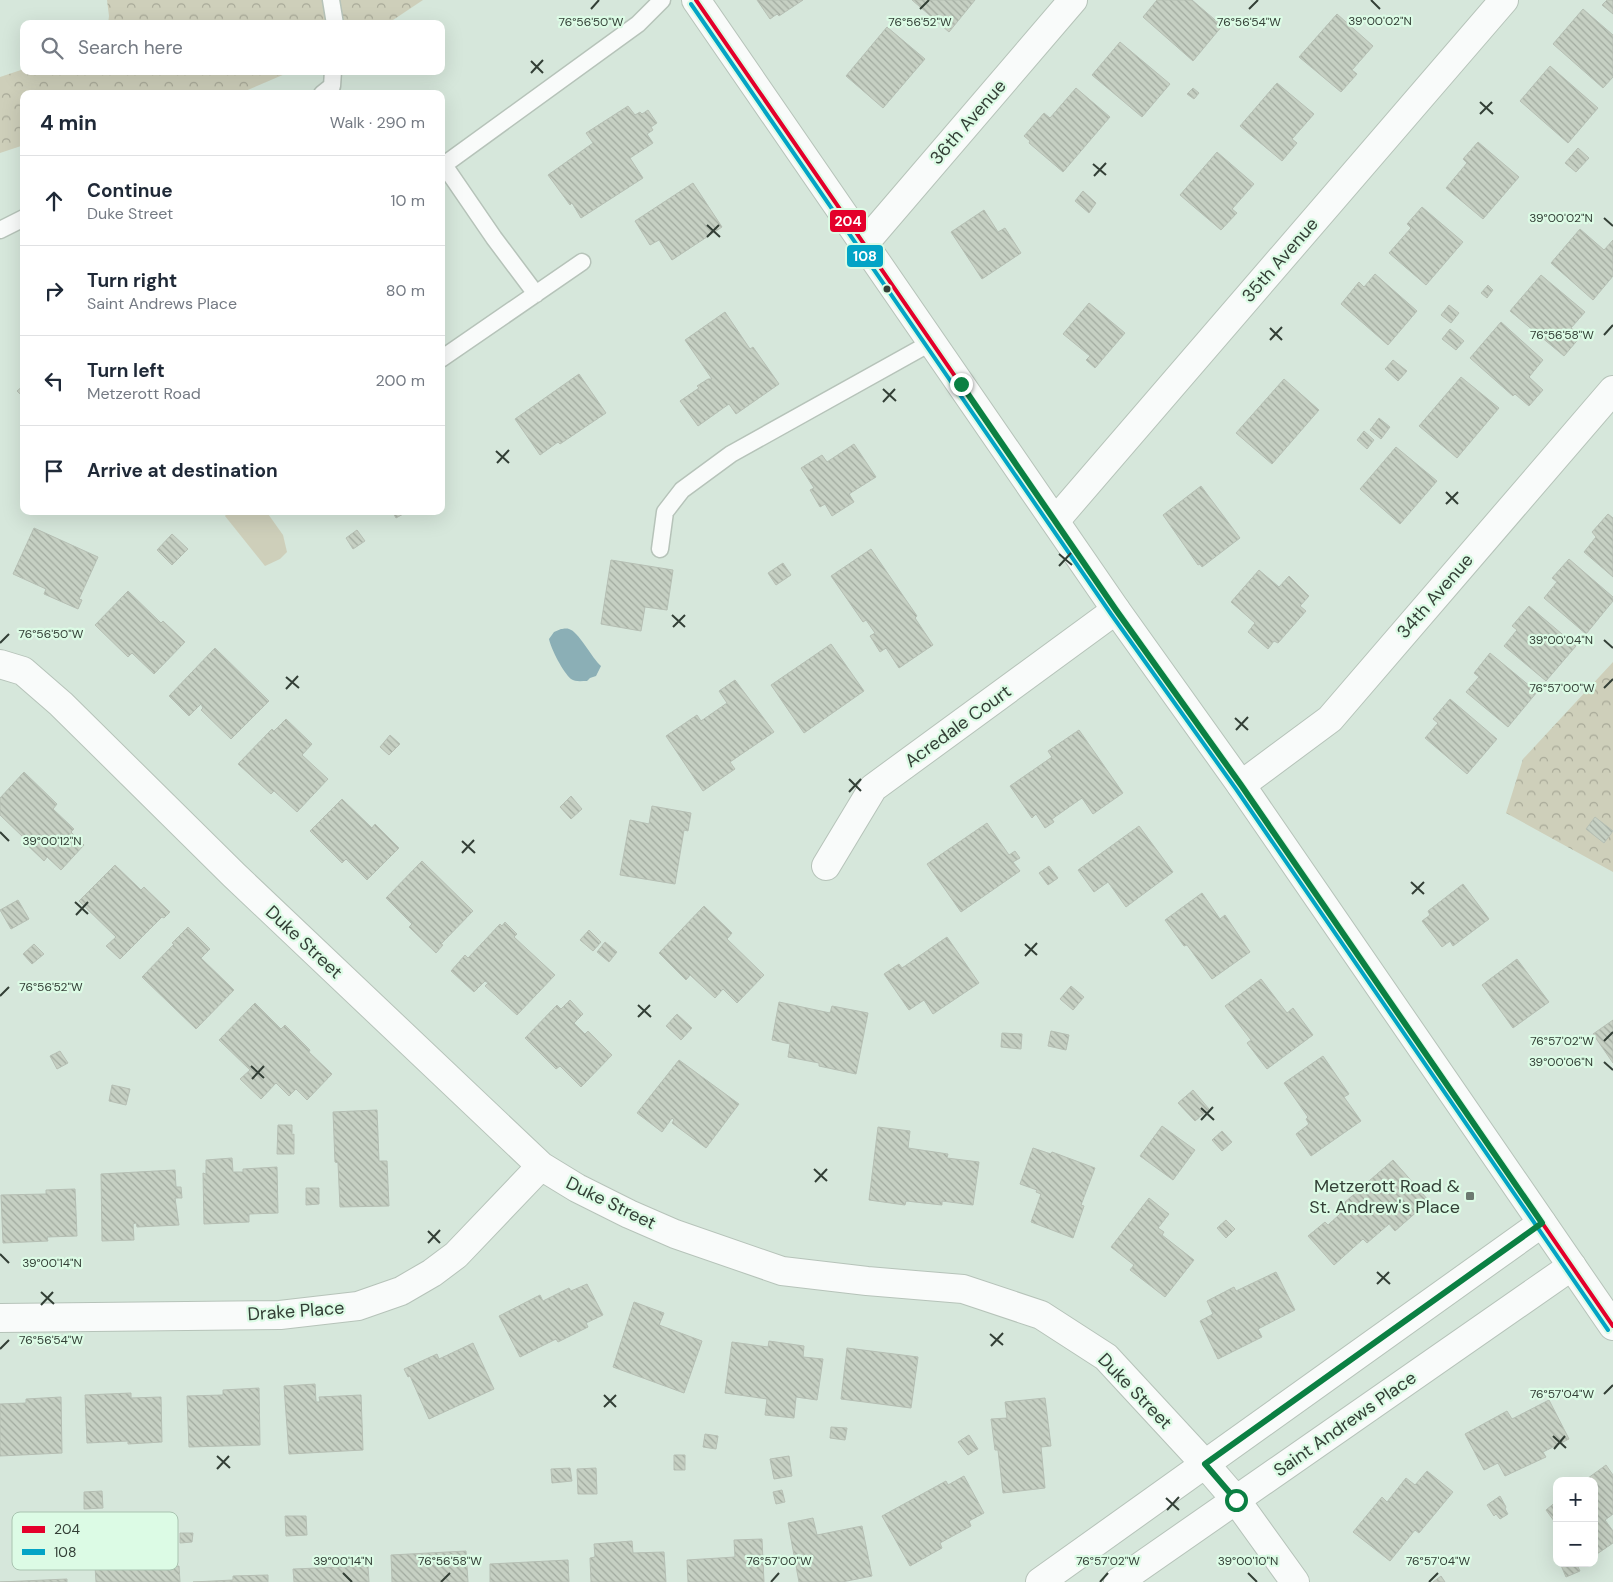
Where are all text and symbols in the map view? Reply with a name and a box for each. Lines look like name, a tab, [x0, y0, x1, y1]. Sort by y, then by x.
text: 39°00'02"N	[1348, 13, 1412, 29]
text: 76°56'50"W	[559, 14, 624, 30]
text: 76°56'52"W	[888, 14, 952, 30]
text: 76°56'54"W	[1217, 14, 1281, 30]
search box	[20, 20, 445, 75]
icon: search	[38, 34, 66, 62]
text: Search here	[78, 35, 183, 60]
street label: 36th Avenue	[924, 74, 1012, 170]
text: 4 min	[40, 109, 97, 137]
text: Walk · 290 m	[330, 112, 425, 133]
text: Continue	[87, 178, 173, 203]
icon: ahead	[40, 187, 68, 215]
text: 10 m	[391, 190, 425, 211]
text: Duke Street	[87, 203, 173, 224]
line badge: 204	[829, 209, 867, 233]
text: 39°00'02"N	[1529, 210, 1593, 226]
text: 204	[835, 212, 861, 230]
street label: 35th Avenue	[1237, 213, 1323, 307]
line badge: 108	[846, 244, 884, 268]
text: 108	[853, 247, 877, 265]
text: Turn right	[87, 268, 177, 293]
icon: right	[40, 277, 68, 305]
text: 80 m	[386, 280, 425, 301]
unlabelled marker	[882, 284, 892, 294]
text: Saint Andrews Place	[87, 293, 237, 314]
text: 76°56'58"W	[1530, 327, 1594, 343]
text: Turn left	[87, 358, 165, 383]
icon: left	[40, 367, 68, 395]
text: 200 m	[376, 370, 425, 391]
route end	[950, 373, 973, 396]
text: Metzerott Road	[87, 383, 201, 404]
icon: arrive	[40, 457, 68, 485]
text: Arrive at destination	[87, 458, 278, 483]
street label: 34th Avenue	[1392, 549, 1478, 643]
text: 76°56'50"W	[19, 626, 84, 642]
text: 39°00'04"N	[1529, 632, 1593, 648]
street label: Acredale Court	[900, 679, 1016, 773]
text: 76°57'00"W	[1529, 680, 1595, 696]
text: 39°00'12"N	[22, 833, 82, 849]
street label: Duke Street	[260, 900, 348, 984]
text: 76°56'52"W	[19, 979, 83, 995]
text: 76°57'02"W	[1530, 1033, 1594, 1049]
text: 39°00'06"N	[1529, 1054, 1593, 1070]
street label: Duke Street	[562, 1171, 660, 1235]
place label: Metzerott Road & St. Andrew's Place	[1309, 1174, 1460, 1219]
marker: Metzerott Road & St. Andrew's Place	[1464, 1190, 1476, 1202]
text: 39°00'14"N	[22, 1255, 82, 1271]
street label: Drake Place	[247, 1296, 345, 1326]
text: 76°56'54"W	[19, 1332, 83, 1348]
street label: Duke Street	[1093, 1348, 1177, 1434]
street label: Saint Andrews Place	[1269, 1366, 1421, 1482]
text: 76°57'04"W	[1530, 1386, 1594, 1402]
map controls	[1553, 1477, 1598, 1567]
button: +	[1553, 1477, 1598, 1522]
route start	[1225, 1489, 1248, 1512]
legend	[12, 1512, 178, 1570]
text: 204	[54, 1520, 80, 1538]
button: −	[1553, 1522, 1598, 1567]
text: 108	[54, 1543, 76, 1561]
text: 39°00'14"N	[313, 1553, 373, 1569]
text: 76°56'58"W	[418, 1553, 482, 1569]
text: 76°57'00"W	[746, 1553, 812, 1569]
text: 76°57'02"W	[1076, 1553, 1140, 1569]
text: 39°00'10"N	[1218, 1553, 1278, 1569]
text: 76°57'04"W	[1406, 1553, 1470, 1569]

